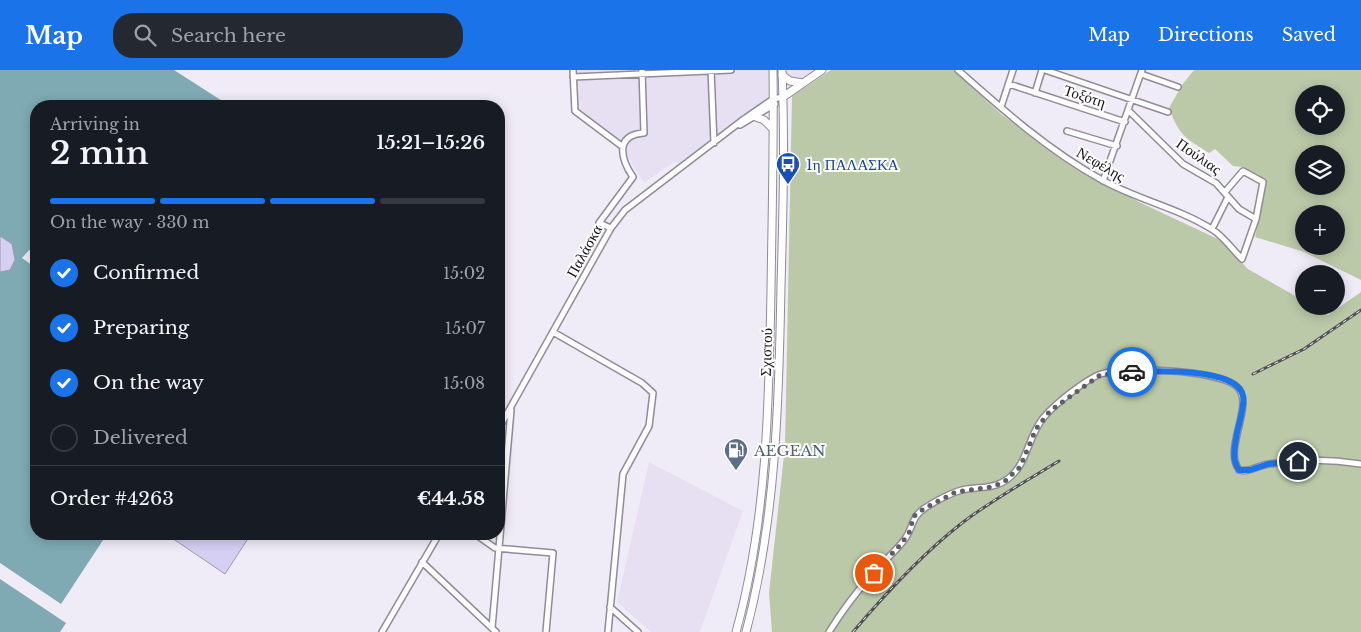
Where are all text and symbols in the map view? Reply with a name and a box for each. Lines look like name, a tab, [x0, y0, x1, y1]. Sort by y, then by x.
search box	[113, 13, 463, 58]
text: Map	[25, 21, 83, 50]
icon: search	[131, 21, 159, 49]
text: Search here	[171, 24, 286, 47]
text: Map	[1088, 24, 1130, 46]
text: Directions	[1158, 24, 1254, 46]
text: Saved	[1282, 24, 1336, 46]
street label: Τοξότη	[1062, 80, 1109, 112]
map controls	[1295, 85, 1345, 315]
button: locate	[1295, 85, 1345, 135]
text: Arriving in	[50, 114, 140, 134]
text: 15:21–15:26	[376, 131, 485, 154]
text: 2 min	[50, 133, 149, 173]
street label: Πούλιας	[1173, 134, 1225, 178]
street label: Νεφέλης	[1073, 143, 1129, 186]
button: layers	[1295, 145, 1345, 195]
bus stop icon: 1η ΠΑΛΑΣΚΑ	[775, 151, 801, 185]
place label: 1η ΠΑΛΑΣΚΑ	[806, 155, 899, 174]
button: +	[1295, 205, 1345, 255]
text: On the way · 330 m	[50, 212, 210, 232]
street label: Παλάσκα	[562, 221, 606, 281]
icon: check	[50, 259, 78, 287]
text: Confirmed	[93, 261, 199, 284]
text: 15:02	[443, 263, 485, 283]
button: −	[1295, 265, 1345, 315]
icon: check	[50, 314, 78, 342]
text: Preparing	[93, 316, 189, 339]
text: 15:07	[445, 318, 485, 338]
street label: Σχιστού	[756, 327, 776, 377]
courier	[1107, 347, 1157, 397]
icon: car	[1118, 358, 1146, 386]
icon: check	[50, 369, 78, 397]
text: On the way	[93, 371, 204, 394]
text: 15:08	[443, 373, 485, 393]
text: Delivered	[93, 426, 188, 449]
fuel station icon: AEGEAN	[723, 437, 749, 471]
pin	[1277, 440, 1319, 482]
place label: AEGEAN	[753, 441, 826, 460]
icon: home	[1284, 447, 1312, 475]
text: Order #4263	[50, 487, 174, 510]
text: €44.58	[417, 487, 485, 510]
pin	[853, 552, 895, 594]
icon: bag	[860, 559, 888, 587]

